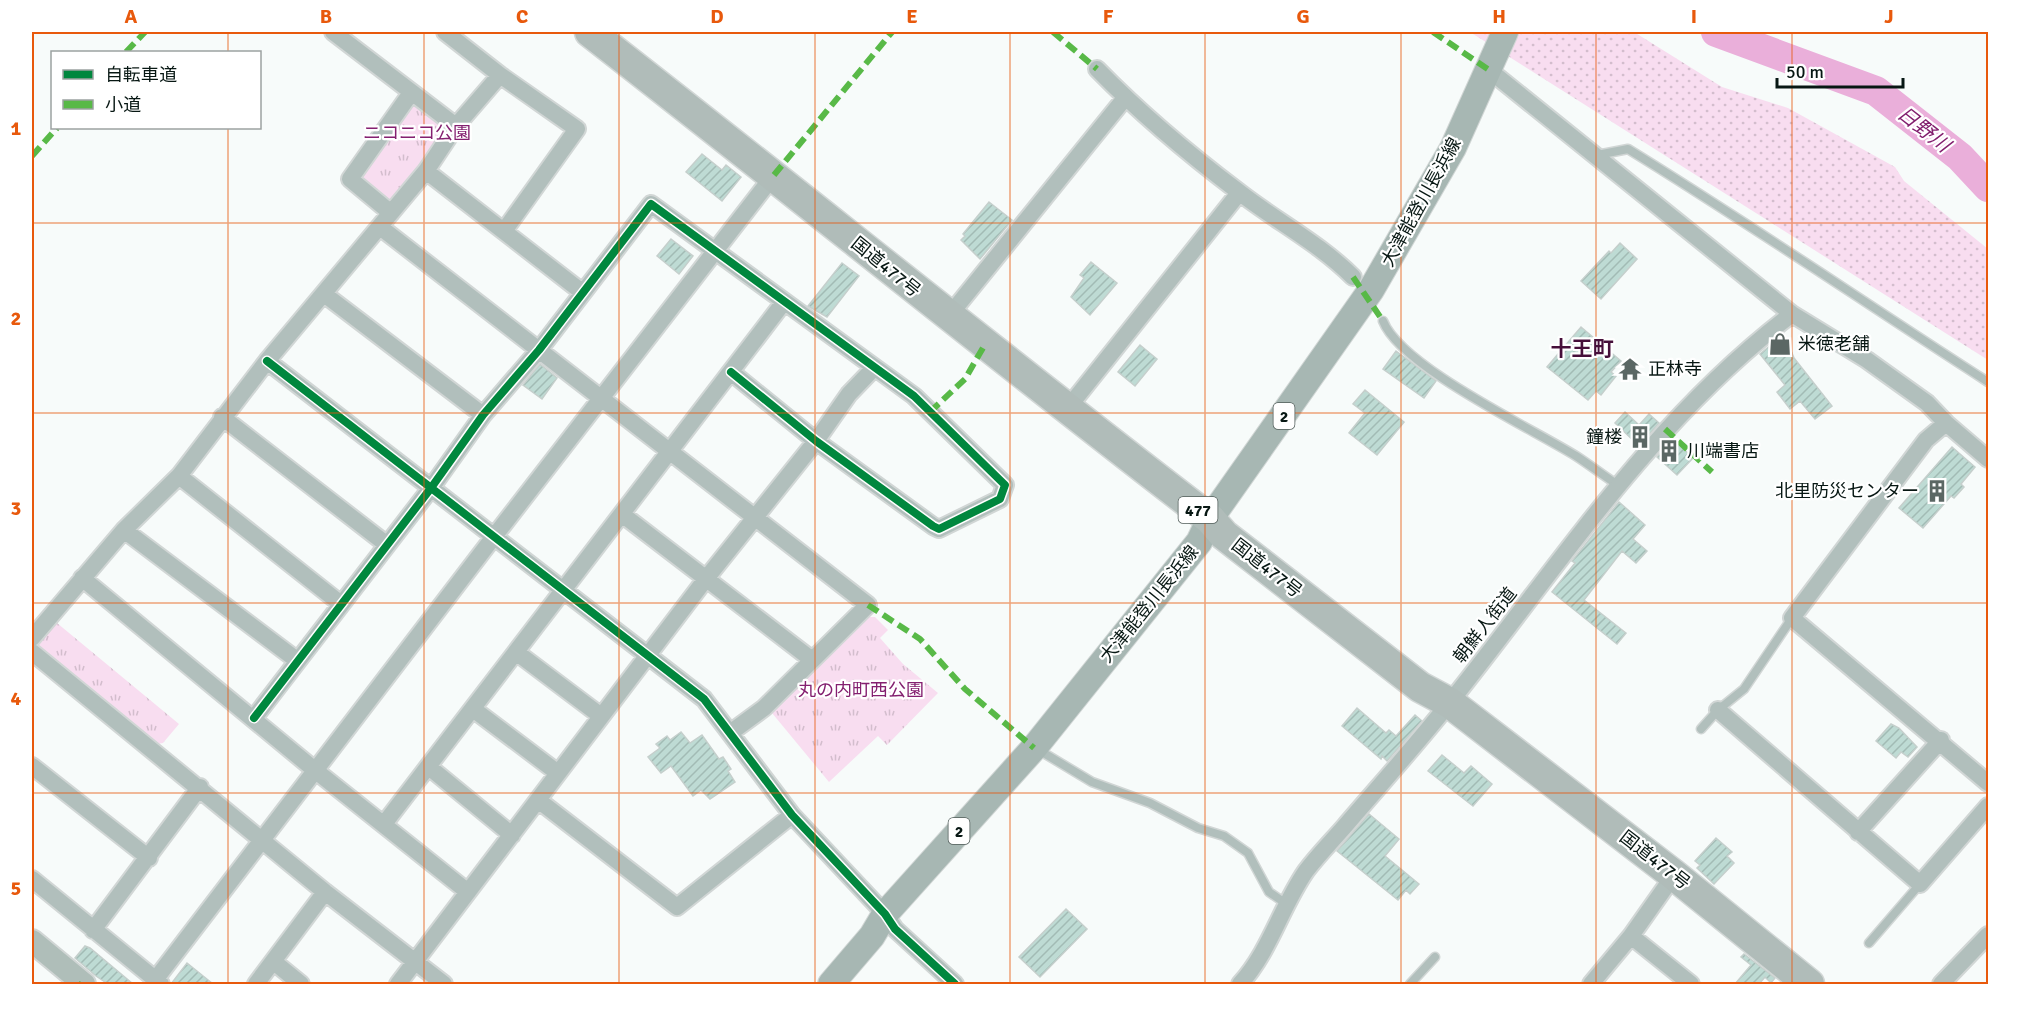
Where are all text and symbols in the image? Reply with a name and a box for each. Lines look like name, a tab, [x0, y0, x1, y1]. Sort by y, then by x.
text: A	[125, 4, 138, 29]
text: B	[320, 4, 332, 29]
text: C	[516, 4, 528, 29]
text: D	[710, 4, 724, 29]
text: E	[906, 4, 918, 29]
text: F	[1103, 4, 1114, 29]
text: G	[1296, 4, 1310, 29]
text: H	[1492, 4, 1506, 29]
text: I	[1691, 4, 1697, 29]
text: J	[1884, 4, 1894, 29]
legend	[51, 51, 261, 129]
scale bar	[1777, 51, 1903, 89]
text: 50 m	[1786, 61, 1824, 83]
text: 自転車道	[105, 64, 177, 86]
text: 小道	[105, 94, 141, 116]
water label: 日野川	[1892, 101, 1957, 159]
text: 1	[11, 116, 22, 141]
park label: ニコニコ公園	[363, 122, 471, 144]
street label: 大津能登川長浜線	[1376, 134, 1466, 270]
street label: 国道477号	[847, 232, 925, 302]
text: 2	[11, 306, 21, 331]
shop icon: 米徳老舗	[1767, 331, 1793, 357]
place label: 米徳老舗	[1798, 333, 1870, 355]
district label: 十王町	[1551, 336, 1614, 362]
temple icon: 正林寺	[1617, 356, 1643, 382]
place label: 正林寺	[1648, 358, 1702, 380]
road number: 2	[1274, 403, 1294, 429]
building icon: 鐘楼	[1627, 424, 1653, 450]
place label: 鐘楼	[1586, 426, 1622, 448]
building icon: 川端書店	[1656, 438, 1682, 464]
place label: 川端書店	[1687, 440, 1759, 462]
building icon: 北里防災センター	[1924, 478, 1950, 504]
place label: 北里防災センター	[1775, 480, 1919, 502]
text: 3	[11, 496, 21, 521]
road number: 477	[1178, 497, 1218, 523]
street label: 国道477号	[1227, 534, 1307, 602]
street label: 大津能登川長浜線	[1095, 541, 1203, 667]
street label: 朝鮮人街道	[1449, 583, 1521, 667]
park label: 丸の内町西公園	[798, 679, 924, 701]
text: 4	[11, 686, 22, 711]
road number: 2	[948, 818, 970, 844]
street label: 国道477号	[1615, 826, 1695, 894]
text: 5	[11, 876, 21, 901]

